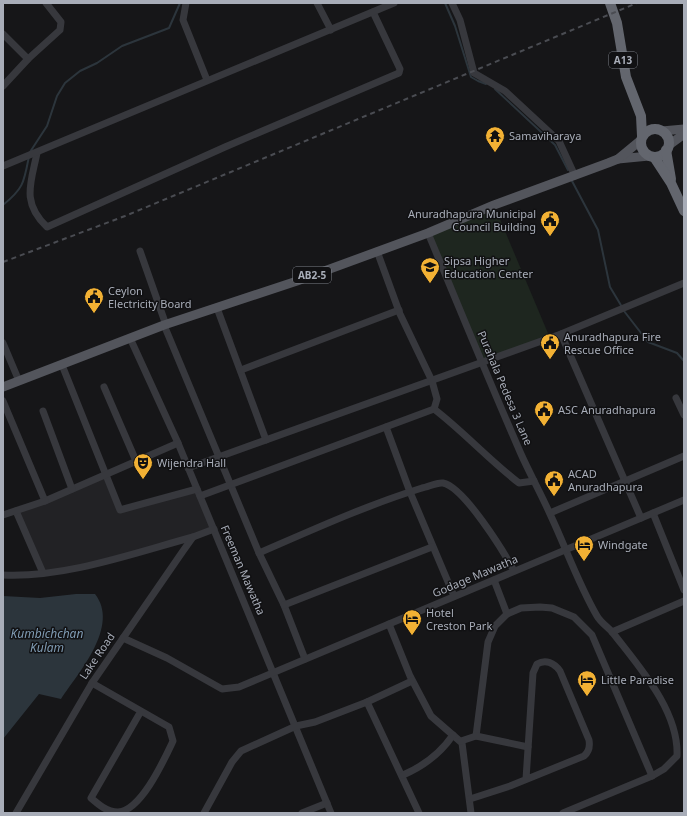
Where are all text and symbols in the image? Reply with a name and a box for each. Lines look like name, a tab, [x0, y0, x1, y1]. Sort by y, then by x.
road number: A13	[609, 52, 637, 68]
temple icon: Samaviharaya	[484, 125, 506, 153]
place label: Samaviharaya	[509, 128, 581, 143]
place label: Anuradhapura Municipal Council Building	[408, 206, 536, 234]
public building icon: Anuradhapura Municipal Council Building	[539, 209, 561, 237]
place label: Sipsa Higher Education Center	[444, 253, 533, 281]
school or university icon: Sipsa Higher Education Center	[419, 256, 441, 284]
road number: AB2-5	[293, 267, 331, 283]
place label: Ceylon Electricity Board	[108, 283, 191, 311]
public building icon: Ceylon Electricity Board	[83, 286, 105, 314]
street label: Purahala Pedesa 3 Lane	[475, 328, 536, 447]
place label: Anuradhapura Fire Rescue Office	[564, 329, 661, 357]
public building icon: Anuradhapura Fire Rescue Office	[539, 332, 561, 360]
public building icon: ASC Anuradhapura	[533, 399, 555, 427]
place label: ASC Anuradhapura	[558, 402, 656, 417]
theatre icon: Wijendra Hall	[132, 452, 154, 480]
place label: Wijendra Hall	[157, 455, 226, 470]
place label: ACAD Anuradhapura	[568, 466, 643, 494]
public building icon: ACAD Anuradhapura	[543, 469, 565, 497]
street label: Freeman Mawatha	[218, 522, 269, 617]
hotel icon: Windgate	[573, 534, 595, 562]
place label: Windgate	[598, 537, 648, 552]
street label: Godage Mawatha	[430, 551, 520, 600]
place label: Hotel Creston Park	[426, 605, 492, 633]
hotel icon: Hotel Creston Park	[401, 608, 423, 636]
water label: Kumbichchan Kulam	[11, 625, 83, 656]
street label: Lake Road	[75, 629, 118, 682]
hotel icon: Little Paradise	[576, 669, 598, 697]
place label: Little Paradise	[601, 672, 674, 687]

